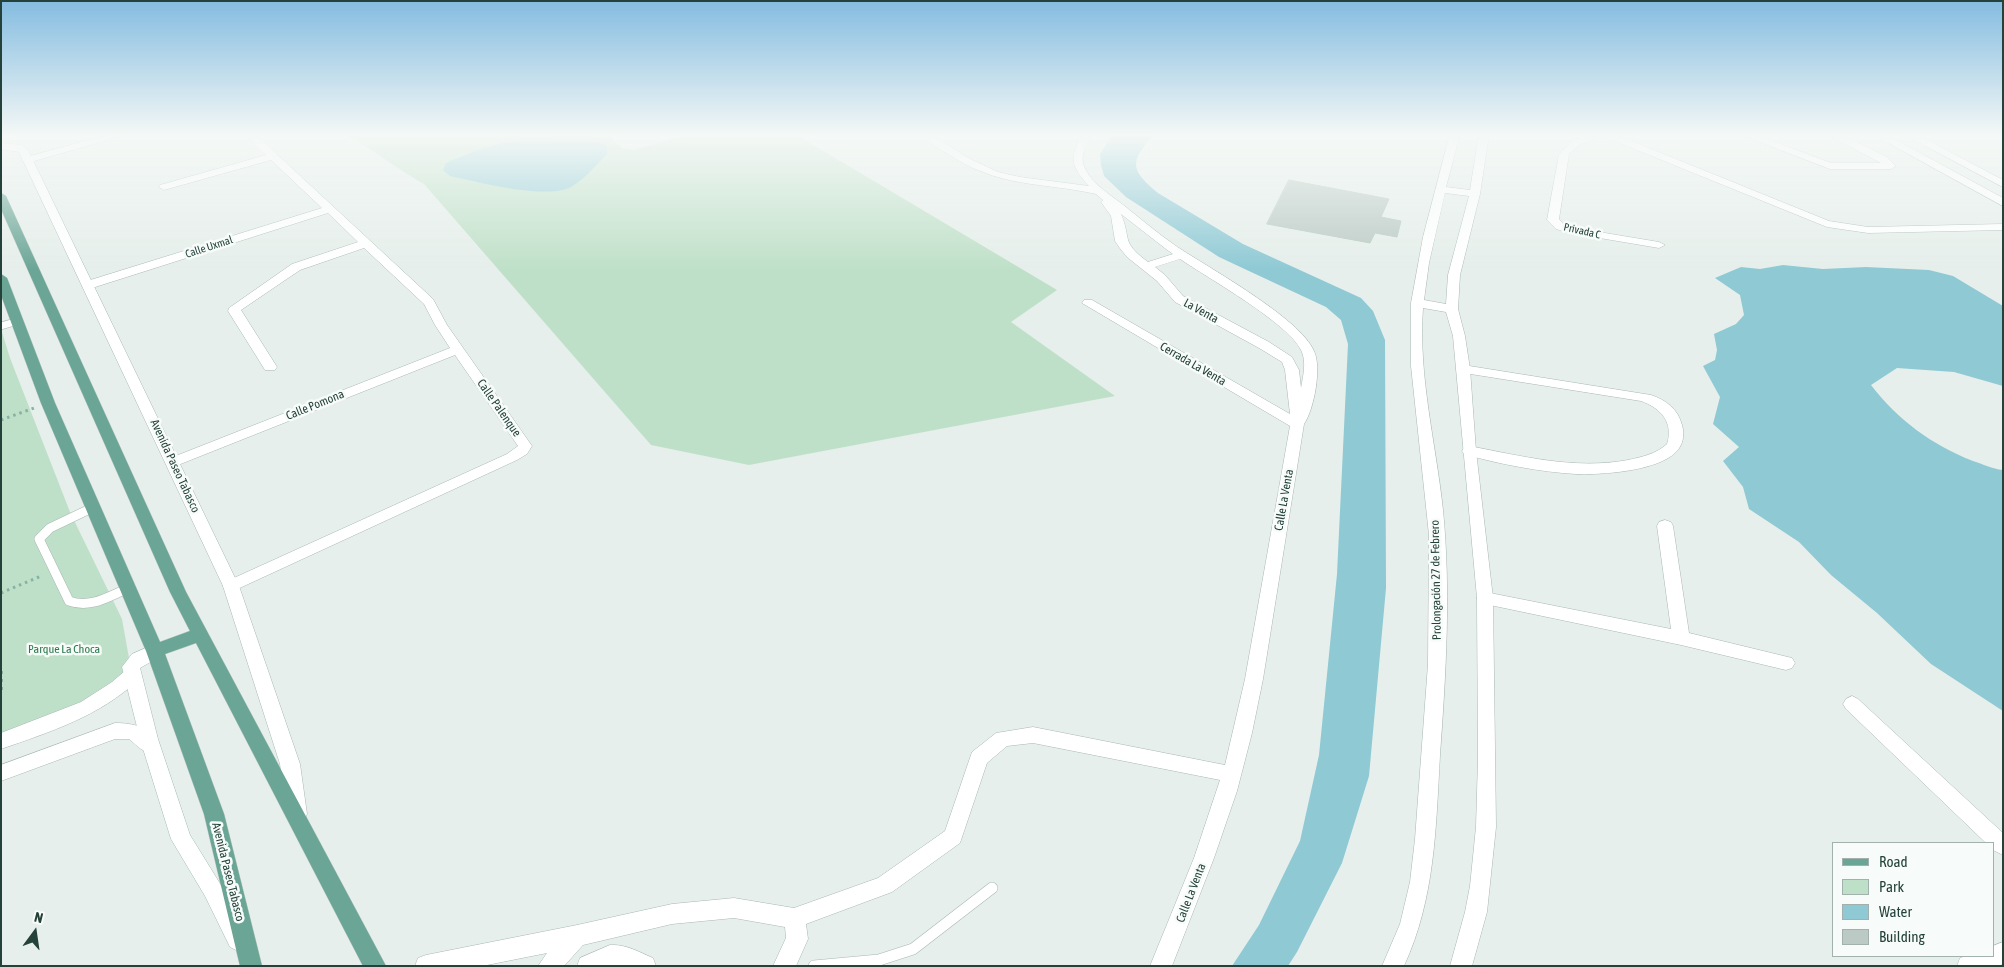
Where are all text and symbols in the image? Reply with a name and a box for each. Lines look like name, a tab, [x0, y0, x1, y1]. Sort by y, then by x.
street label: Privada C	[1562, 220, 1602, 242]
street label: Calle Uxmal	[184, 233, 234, 261]
street label: La Venta	[1181, 296, 1221, 326]
street label: Cerrada La Venta	[1157, 339, 1229, 389]
street label: Calle Palenque	[474, 377, 524, 439]
street label: Calle Pomona	[284, 387, 346, 423]
street label: Avenida Paseo Tabasco	[147, 417, 203, 515]
street label: Calle La Venta	[1272, 468, 1296, 532]
street label: Prolongación 27 de Febrero	[1428, 520, 1444, 640]
park label: Parque La Choca	[28, 642, 100, 656]
street label: Avenida Paseo Tabasco	[209, 821, 247, 923]
legend	[1832, 842, 1994, 957]
text: Road	[1879, 853, 1908, 870]
street label: Calle La Venta	[1173, 861, 1209, 925]
text: Park	[1879, 878, 1904, 895]
text: Water	[1879, 903, 1912, 920]
north arrow	[10, 907, 60, 957]
text: N	[33, 909, 45, 926]
text: Building	[1879, 928, 1925, 945]

